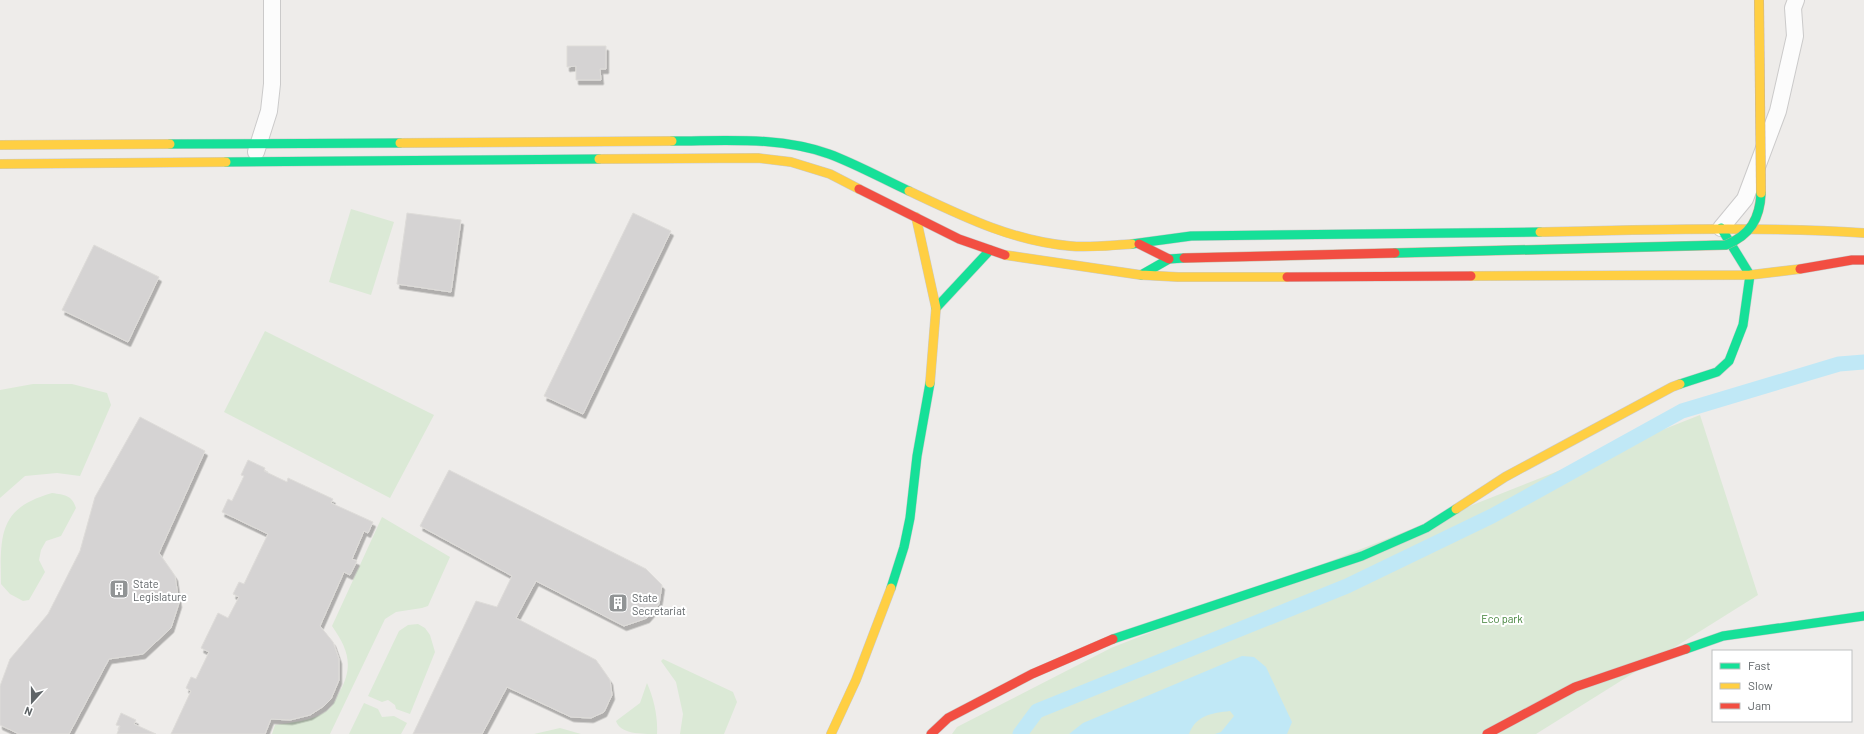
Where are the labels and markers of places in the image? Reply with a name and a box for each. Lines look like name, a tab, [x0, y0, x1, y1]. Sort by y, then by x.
place label: State Legislature	[133, 577, 187, 603]
building icon: State Legislature	[108, 578, 130, 600]
place label: State Secretariat	[632, 591, 686, 617]
building icon: State Secretariat	[607, 592, 629, 614]

